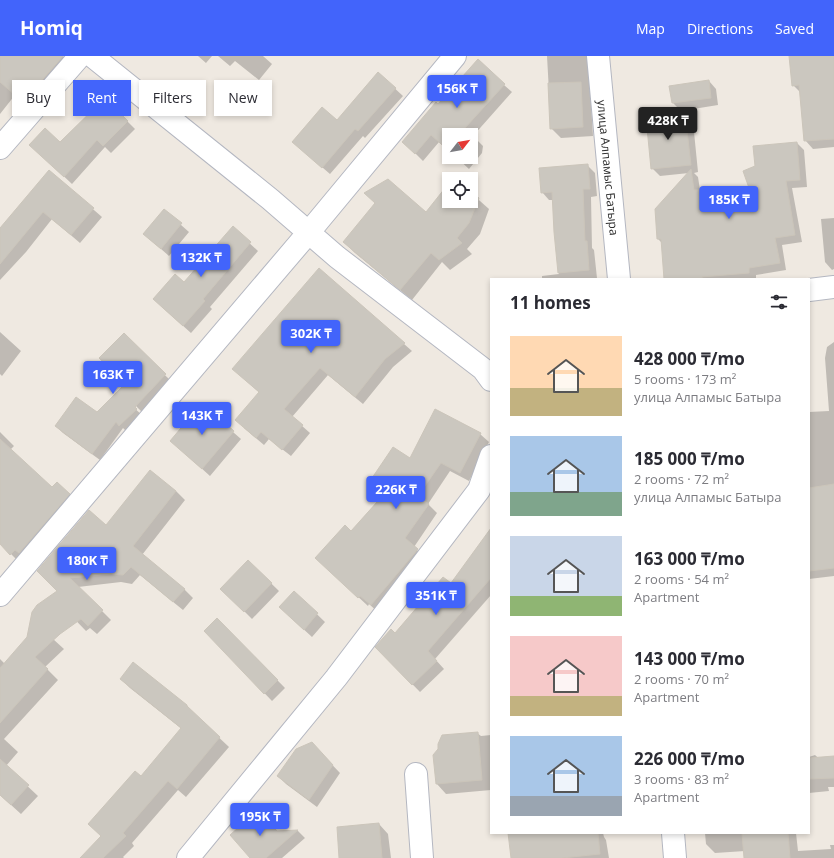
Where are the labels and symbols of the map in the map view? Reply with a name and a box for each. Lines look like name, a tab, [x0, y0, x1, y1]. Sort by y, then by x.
pin: 156K ₸	[424, 75, 490, 109]
street label: улица Алпамыс Батыра	[594, 99, 623, 236]
pin: 428K ₸	[635, 107, 701, 141]
north arrow	[442, 128, 478, 164]
pin: 185K ₸	[696, 186, 762, 220]
pin: 132K ₸	[168, 244, 234, 278]
pin: 302K ₸	[278, 320, 344, 354]
pin: 163K ₸	[80, 361, 146, 395]
pin: 143K ₸	[169, 402, 235, 436]
pin: 226K ₸	[363, 476, 429, 510]
pin: 180K ₸	[54, 547, 120, 581]
pin: 351K ₸	[403, 582, 469, 616]
pin: 195K ₸	[227, 803, 293, 837]

